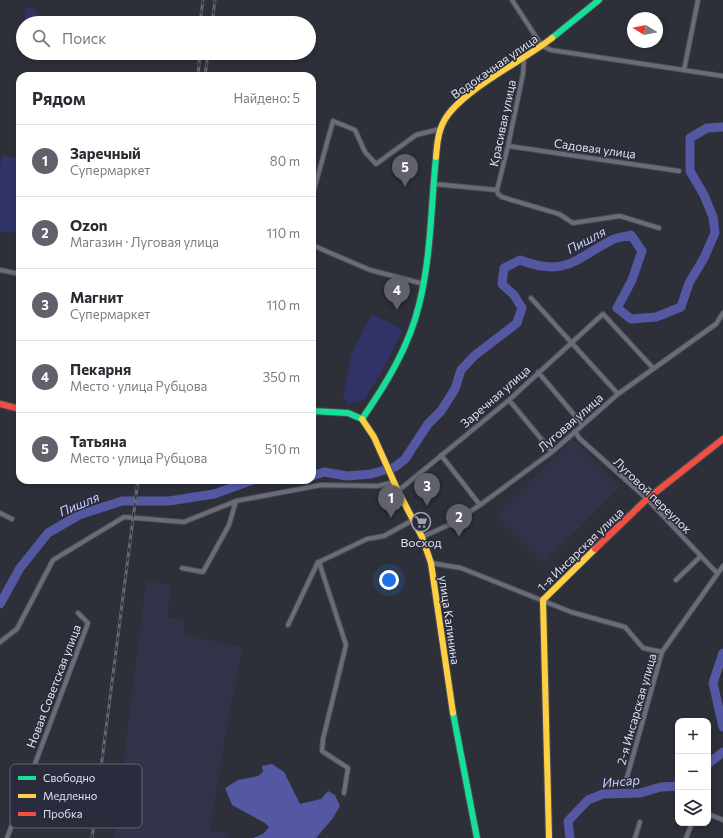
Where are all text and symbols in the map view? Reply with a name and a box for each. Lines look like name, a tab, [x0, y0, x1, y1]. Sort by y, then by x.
north arrow	[627, 12, 663, 48]
search box	[16, 16, 316, 60]
icon: search	[30, 27, 52, 49]
text: Поиск	[62, 29, 106, 47]
street label: Водокачная улица	[448, 31, 540, 101]
street label: Красивая улица	[486, 78, 518, 168]
text: Рядом	[32, 88, 86, 109]
text: Найдено: 5	[233, 90, 300, 106]
street label: Садовая улица	[553, 135, 637, 161]
text: Заречный	[70, 144, 141, 162]
text: 1	[42, 153, 48, 169]
text: 80 m	[270, 153, 300, 169]
pin: 5	[392, 154, 418, 187]
text: Супермаркет	[70, 162, 150, 178]
text: Ozon	[70, 216, 108, 234]
water label: Пишля	[564, 223, 609, 257]
text: 2	[41, 225, 49, 241]
text: 110 m	[267, 225, 300, 241]
text: Магазин · Луговая улица	[70, 234, 219, 250]
pin: 4	[384, 277, 410, 310]
text: Магнит	[70, 288, 123, 306]
text: 3	[41, 297, 49, 313]
text: 110 m	[267, 297, 300, 313]
text: Супермаркет	[70, 306, 150, 322]
text: Пекарня	[70, 360, 131, 378]
street label: Заречная улица	[457, 362, 533, 430]
text: 4	[41, 369, 49, 385]
text: 350 m	[263, 369, 300, 385]
text: Место · улица Рубцова	[70, 378, 207, 394]
street label: Луговая улица	[535, 390, 605, 454]
text: Татьяна	[70, 432, 127, 450]
text: 5	[41, 441, 49, 457]
text: 510 m	[265, 441, 300, 457]
text: Место · улица Рубцова	[70, 450, 207, 466]
street label: Луговой переулок	[611, 454, 695, 536]
pin: 3	[414, 473, 440, 506]
pin: 1	[378, 485, 404, 518]
water label: Пишля	[56, 488, 102, 520]
pin: 2	[446, 504, 472, 537]
street label: 1-я Инсарская улица	[534, 504, 626, 594]
supermarket icon: Восход	[410, 511, 432, 533]
place label: Восход	[400, 535, 442, 549]
your location	[379, 570, 399, 590]
street label: улица Калинина	[437, 574, 463, 666]
street label: Новая Советская улица	[23, 622, 83, 750]
street label: 2-я Инсарская улица	[613, 652, 659, 766]
map controls	[675, 718, 711, 826]
button: +	[675, 718, 711, 754]
button: −	[675, 754, 711, 790]
legend	[10, 764, 142, 828]
text: Свободно	[43, 771, 96, 784]
water label: Инсар	[601, 771, 641, 791]
text: Медленно	[43, 789, 98, 802]
button: layers	[675, 790, 711, 826]
text: Пробка	[43, 807, 82, 820]

